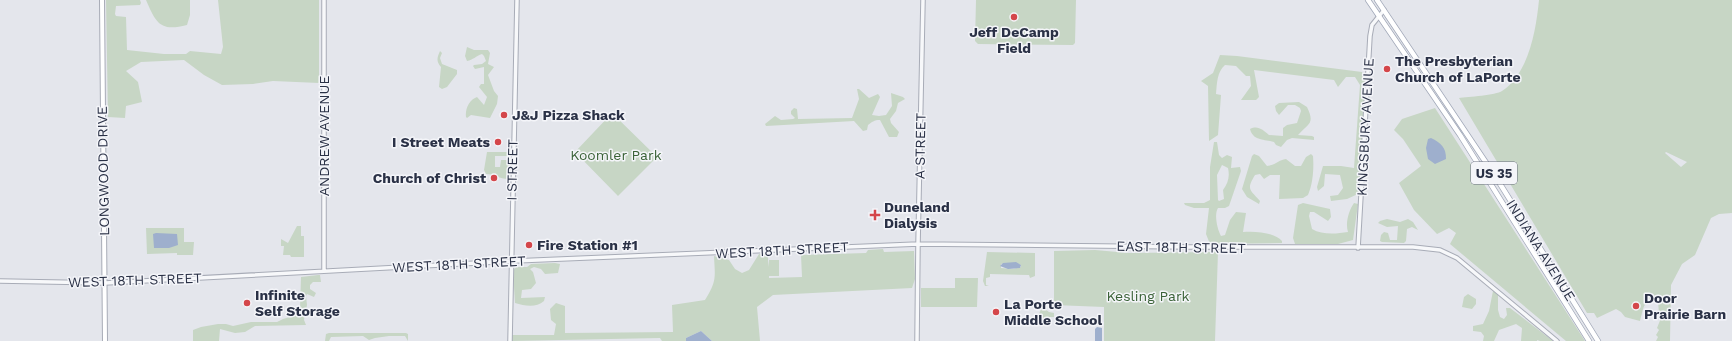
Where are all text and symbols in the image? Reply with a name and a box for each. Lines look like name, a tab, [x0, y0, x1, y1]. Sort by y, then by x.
marker: Jeff DeCamp Field	[1009, 12, 1019, 22]
place label: Jeff DeCamp Field	[969, 24, 1059, 56]
place label: The Presbyterian Church of LaPorte	[1395, 53, 1521, 85]
street label: KINGSBURY AVENUE	[1353, 58, 1377, 196]
marker: The Presbyterian Church of LaPorte	[1382, 64, 1392, 74]
street label: ANDREW AVENUE	[316, 76, 332, 196]
street label: LONGWOOD DRIVE	[94, 106, 112, 236]
place label: J&J Pizza Shack	[512, 107, 625, 123]
marker: J&J Pizza Shack	[499, 110, 509, 120]
street label: A STREET	[911, 112, 929, 179]
place label: I Street Meats	[392, 134, 491, 150]
marker: I Street Meats	[493, 137, 503, 147]
street label: I STREET	[503, 139, 521, 201]
park label: Koomler Park	[570, 147, 662, 163]
road number: US 35	[1471, 162, 1517, 184]
place label: Church of Christ	[373, 170, 486, 186]
marker: Church of Christ	[489, 173, 499, 183]
street label: INDIANA AVENUE	[1503, 196, 1579, 304]
place label: Duneland Dialysis	[884, 199, 950, 231]
marker: Duneland Dialysis	[869, 209, 881, 221]
place label: Fire Station #1	[537, 237, 638, 253]
street label: WEST 18TH STREET	[715, 238, 850, 261]
street label: EAST 18TH STREET	[1116, 238, 1246, 256]
marker: Fire Station #1	[524, 240, 534, 250]
street label: WEST 18TH STREET	[392, 252, 527, 275]
street label: WEST 18TH STREET	[68, 270, 203, 290]
place label: Infinite Self Storage	[255, 287, 340, 319]
park label: Kesling Park	[1106, 288, 1190, 304]
place label: Door Prairie Barn	[1644, 290, 1726, 322]
place label: La Porte Middle School	[1004, 296, 1102, 328]
marker: Infinite Self Storage	[242, 298, 252, 308]
marker: Door Prairie Barn	[1631, 301, 1641, 311]
marker: La Porte Middle School	[991, 307, 1001, 317]

